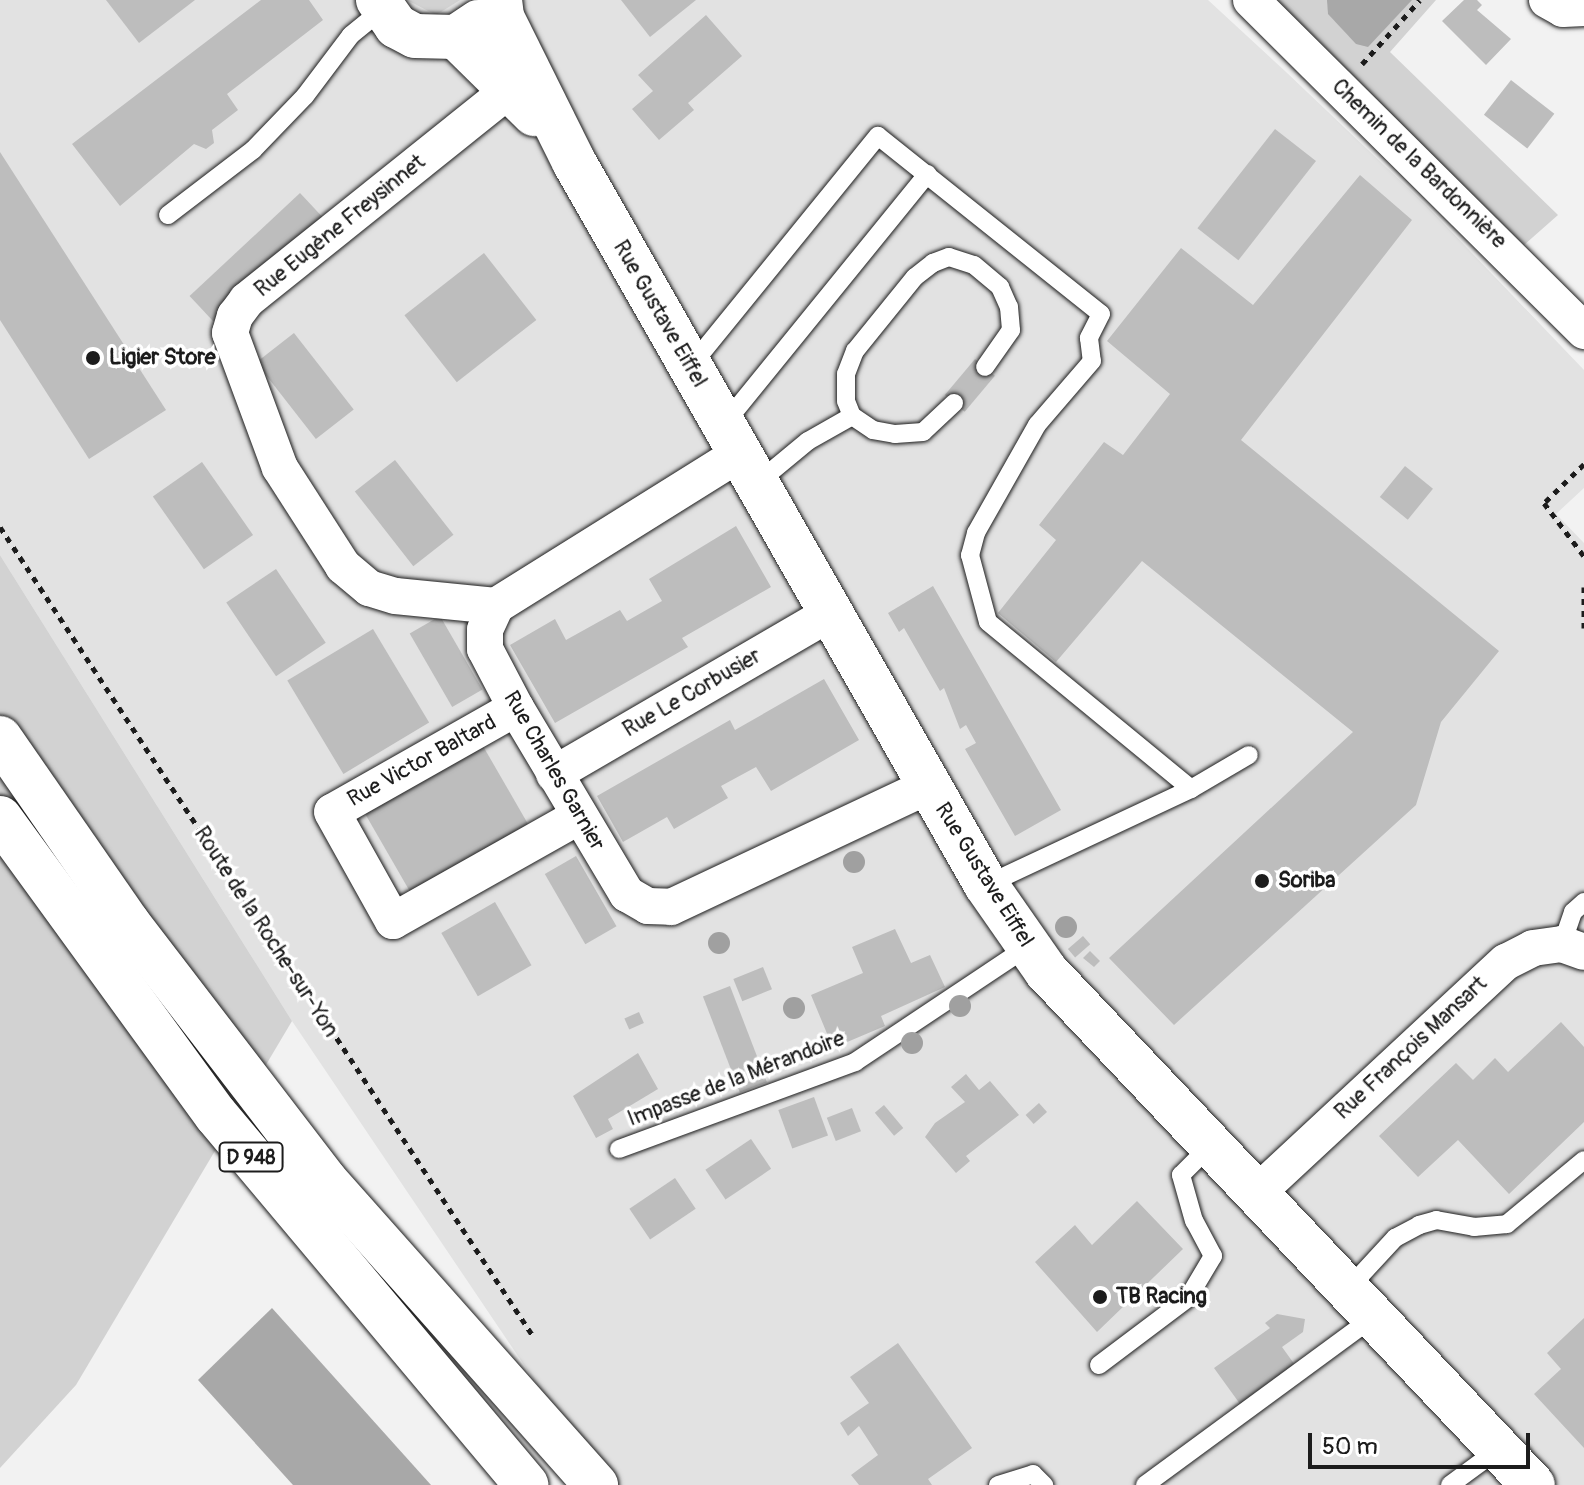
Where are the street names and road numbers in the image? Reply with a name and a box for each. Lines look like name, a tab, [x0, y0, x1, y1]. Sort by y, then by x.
street label: Chemin de la Bardonnière	[1326, 74, 1512, 254]
street label: Rue Eugène Freysinnet	[249, 149, 431, 303]
street label: Rue Gustave Eiffel	[607, 236, 713, 392]
street label: Rue Le Corbusier	[618, 643, 766, 743]
street label: Rue Charles Garnier	[498, 687, 610, 855]
street label: Rue Victor Baltard	[343, 709, 501, 813]
street label: Rue Gustave Eiffel	[929, 798, 1039, 952]
street label: Route de la Roche-sur-Yon	[188, 822, 344, 1042]
street label: Rue François Mansart	[1329, 971, 1493, 1125]
street label: Impasse de la Mérandoire	[624, 1025, 848, 1133]
road number: D 948	[217, 1141, 285, 1173]

